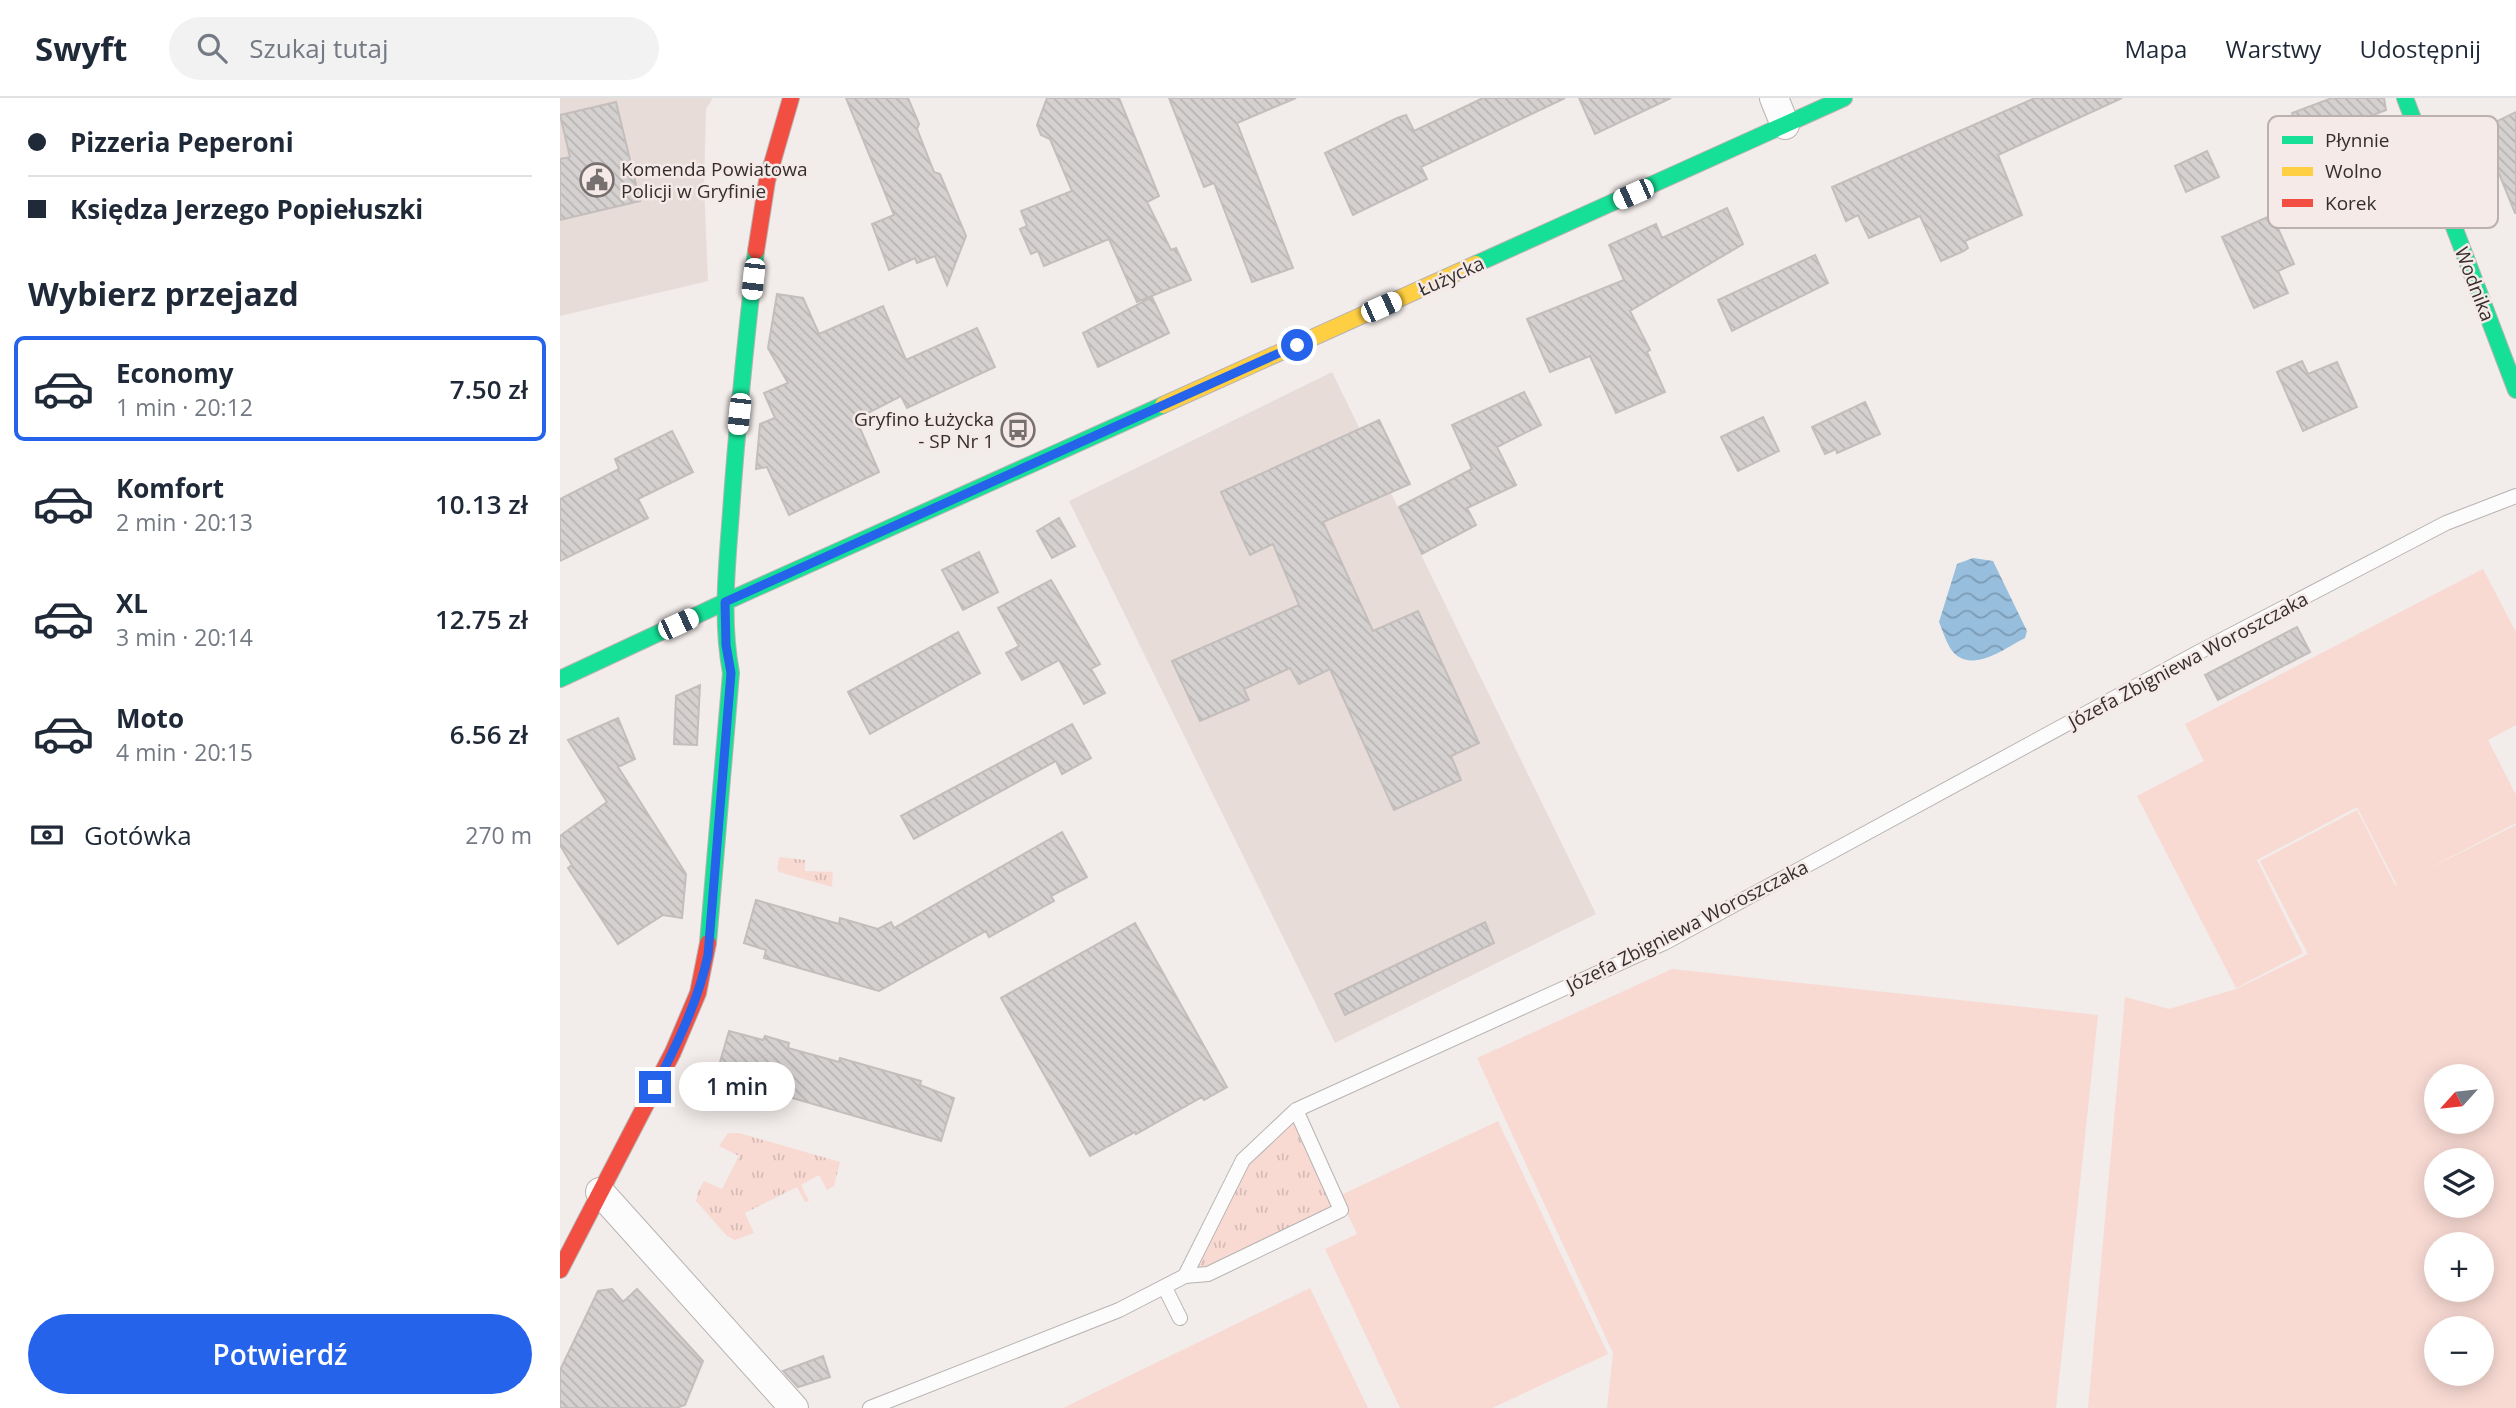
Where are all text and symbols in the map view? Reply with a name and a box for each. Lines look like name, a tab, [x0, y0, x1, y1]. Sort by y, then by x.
search box	[169, 17, 659, 80]
text: Swyft	[35, 26, 127, 71]
icon: search	[193, 29, 231, 67]
text: Szukaj tutaj	[249, 30, 389, 66]
text: Mapa	[2125, 32, 2187, 65]
text: Warstwy	[2225, 32, 2321, 65]
text: Udostępnij	[2359, 32, 2481, 65]
legend	[2268, 116, 2498, 228]
text: Pizzeria Peperoni	[70, 124, 294, 160]
text: Płynnie	[2325, 127, 2390, 153]
place label: Komenda Powiatowa Policji w Gryfinie	[621, 156, 808, 204]
text: Wolno	[2325, 158, 2382, 184]
public building icon: Komenda Powiatowa Policji w Gryfinie	[578, 161, 616, 199]
car	[1610, 176, 1657, 212]
text: Korek	[2325, 190, 2376, 216]
text: Księdza Jerzego Popiełuszki	[70, 191, 423, 227]
street label: Wodnika	[2449, 243, 2501, 325]
street label: Łużycka	[1414, 250, 1488, 302]
car	[741, 257, 766, 301]
text: Wybierz przejazd	[28, 272, 299, 315]
car	[1358, 289, 1405, 325]
route start	[1281, 329, 1313, 361]
text: Economy	[116, 355, 234, 391]
icon: car	[32, 357, 95, 420]
text: 7.50 zł	[450, 371, 528, 407]
text: 1 min · 20:12	[116, 391, 253, 423]
car	[727, 392, 752, 436]
place label: Gryfino Łużycka - SP Nr 1	[854, 406, 994, 454]
bus stop icon: Gryfino Łużycka - SP Nr 1	[999, 411, 1037, 449]
text: Komfort	[116, 470, 224, 506]
icon: car	[32, 472, 95, 535]
text: 10.13 zł	[435, 486, 528, 522]
text: 2 min · 20:13	[116, 506, 253, 538]
text: XL	[116, 585, 148, 621]
street label: Józefa Zbigniewa Woroszczaka	[2062, 586, 2312, 735]
icon: car	[32, 587, 95, 650]
text: 12.75 zł	[435, 601, 528, 637]
car	[655, 606, 702, 642]
text: 3 min · 20:14	[116, 621, 253, 653]
text: Moto	[116, 700, 184, 736]
icon: car	[32, 702, 95, 765]
text: 6.56 zł	[450, 716, 528, 752]
text: 4 min · 20:15	[116, 736, 253, 768]
icon: cash	[28, 816, 66, 854]
text: Gotówka	[84, 817, 192, 853]
text: 270 m	[465, 819, 532, 851]
street label: Józefa Zbigniewa Woroszczaka	[1560, 854, 1812, 999]
callout: 1 min	[679, 1062, 795, 1112]
north arrow	[2424, 1064, 2494, 1134]
map controls	[2424, 1064, 2494, 1386]
text: 1 min	[706, 1070, 768, 1102]
route end	[639, 1071, 671, 1103]
button: layers	[2424, 1148, 2494, 1218]
button: +	[2424, 1232, 2494, 1302]
button: Potwierdź	[28, 1314, 532, 1394]
button: −	[2424, 1316, 2494, 1386]

